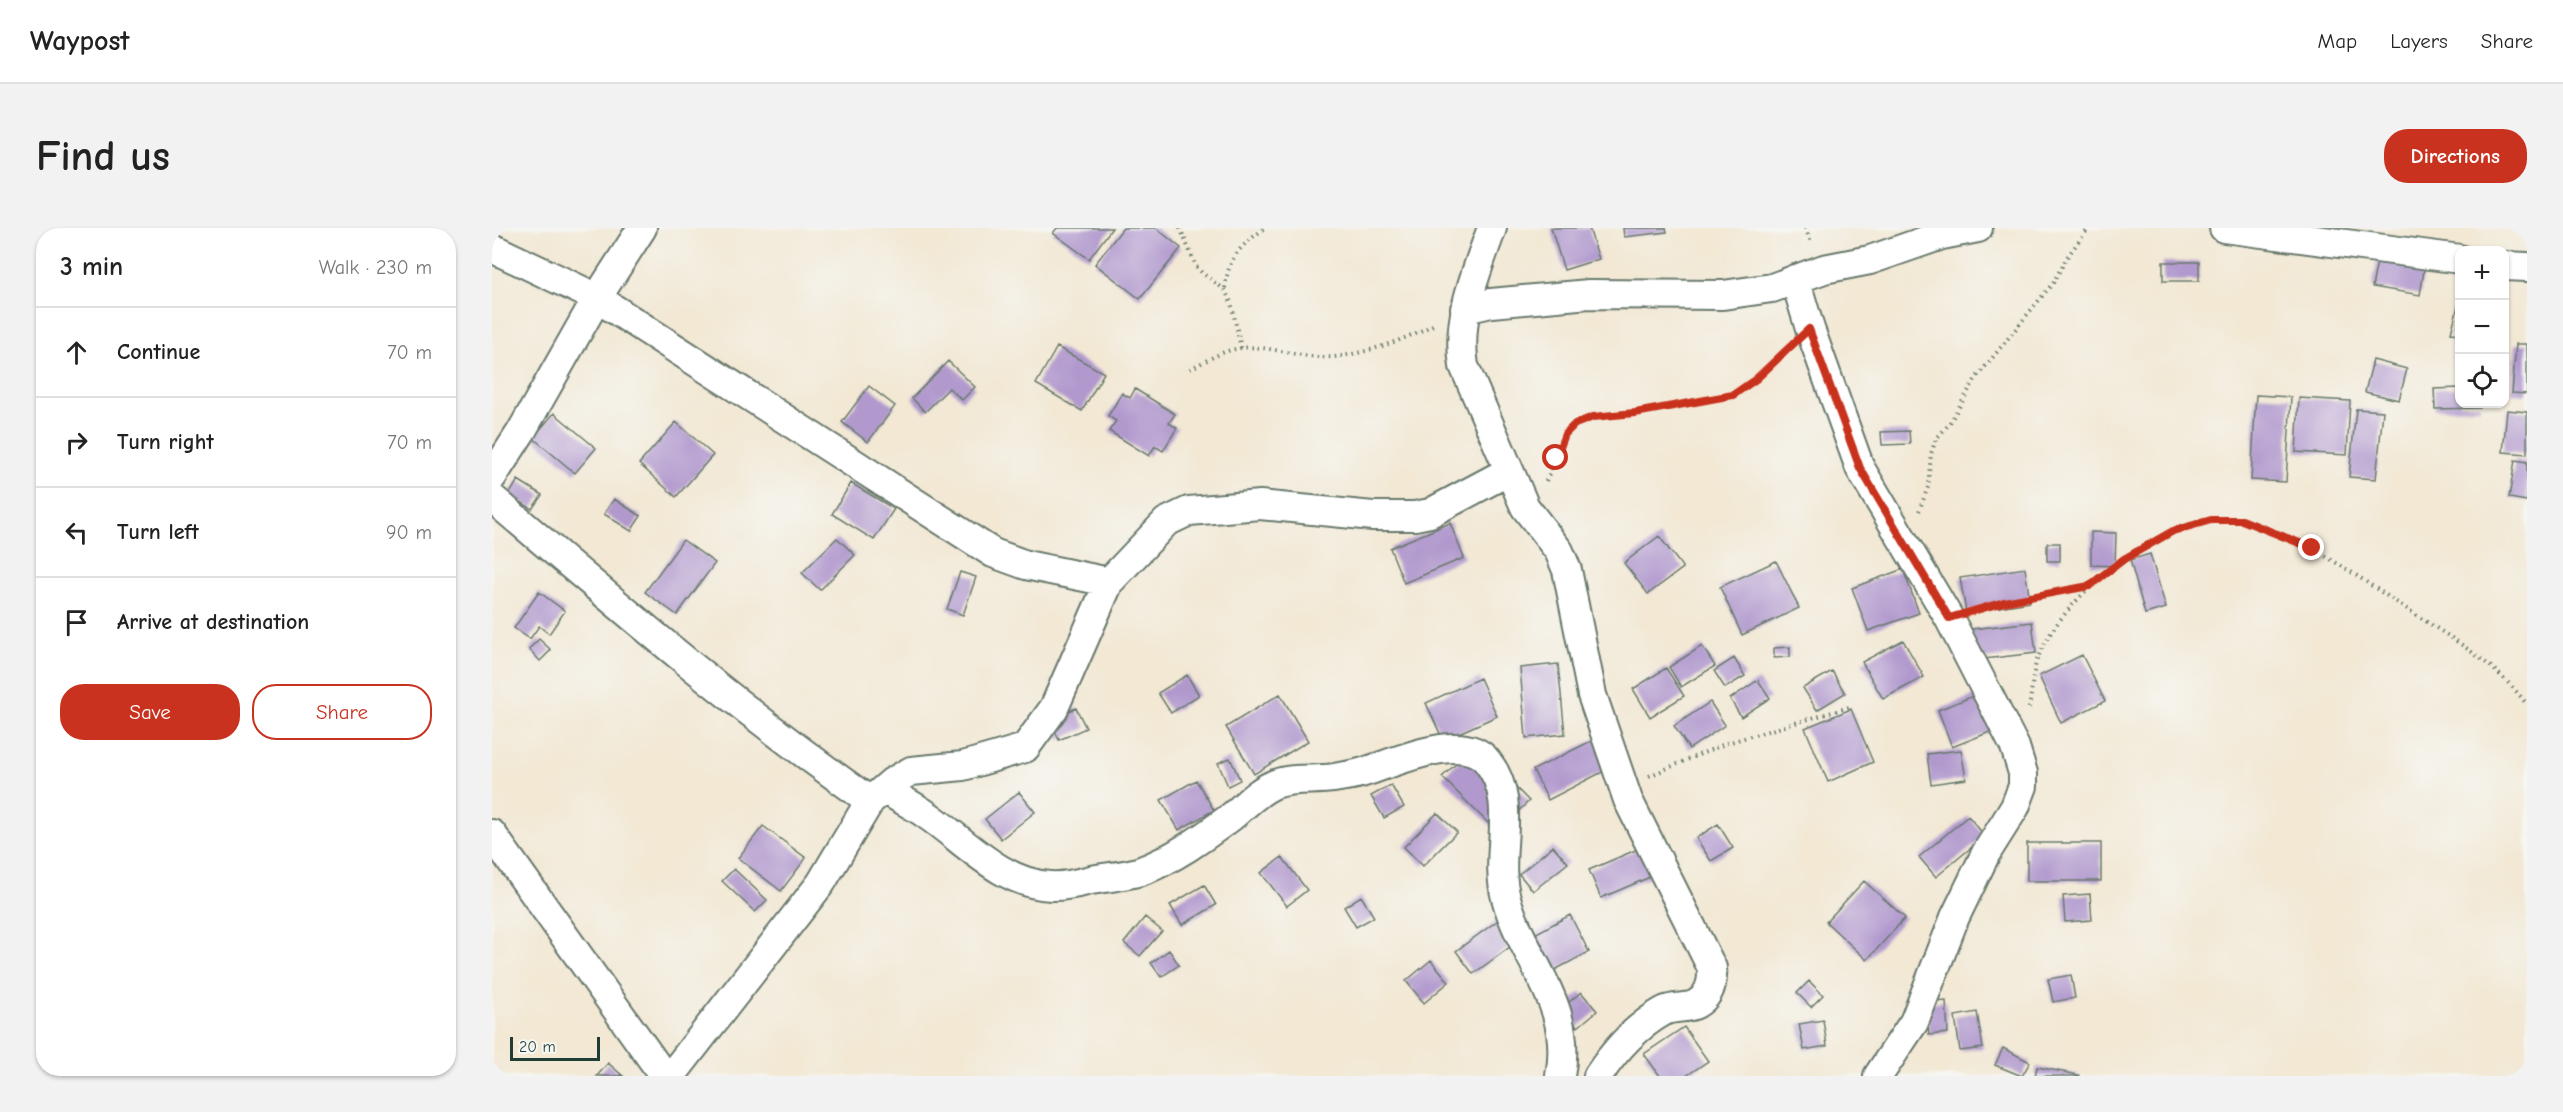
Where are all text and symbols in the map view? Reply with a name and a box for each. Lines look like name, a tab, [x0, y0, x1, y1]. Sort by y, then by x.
text: Waypost	[30, 25, 130, 57]
text: Map	[2318, 29, 2357, 53]
text: Layers	[2390, 29, 2448, 53]
text: Share	[2481, 29, 2533, 53]
button: Directions	[2384, 129, 2527, 183]
text: Find us	[36, 132, 170, 181]
map controls	[2455, 246, 2509, 408]
button: +	[2455, 246, 2509, 300]
text: 3 min	[60, 252, 123, 282]
text: Walk · 230 m	[319, 256, 432, 279]
button: −	[2455, 300, 2509, 354]
icon: ahead	[60, 336, 93, 369]
text: Continue	[117, 339, 200, 365]
text: 70 m	[387, 341, 432, 364]
button: locate	[2455, 354, 2509, 408]
icon: right	[60, 426, 93, 459]
text: Turn right	[117, 429, 214, 455]
text: 70 m	[387, 431, 432, 454]
route start	[1542, 444, 1568, 470]
icon: left	[60, 516, 93, 549]
text: Turn left	[117, 519, 199, 545]
text: 90 m	[386, 521, 432, 544]
route end	[2298, 534, 2324, 560]
icon: arrive	[60, 606, 93, 639]
text: Arrive at destination	[117, 609, 309, 635]
button: Save	[60, 684, 240, 740]
button: Share	[252, 684, 432, 740]
scale bar	[510, 1034, 600, 1062]
text: 20 m	[519, 1038, 556, 1056]

